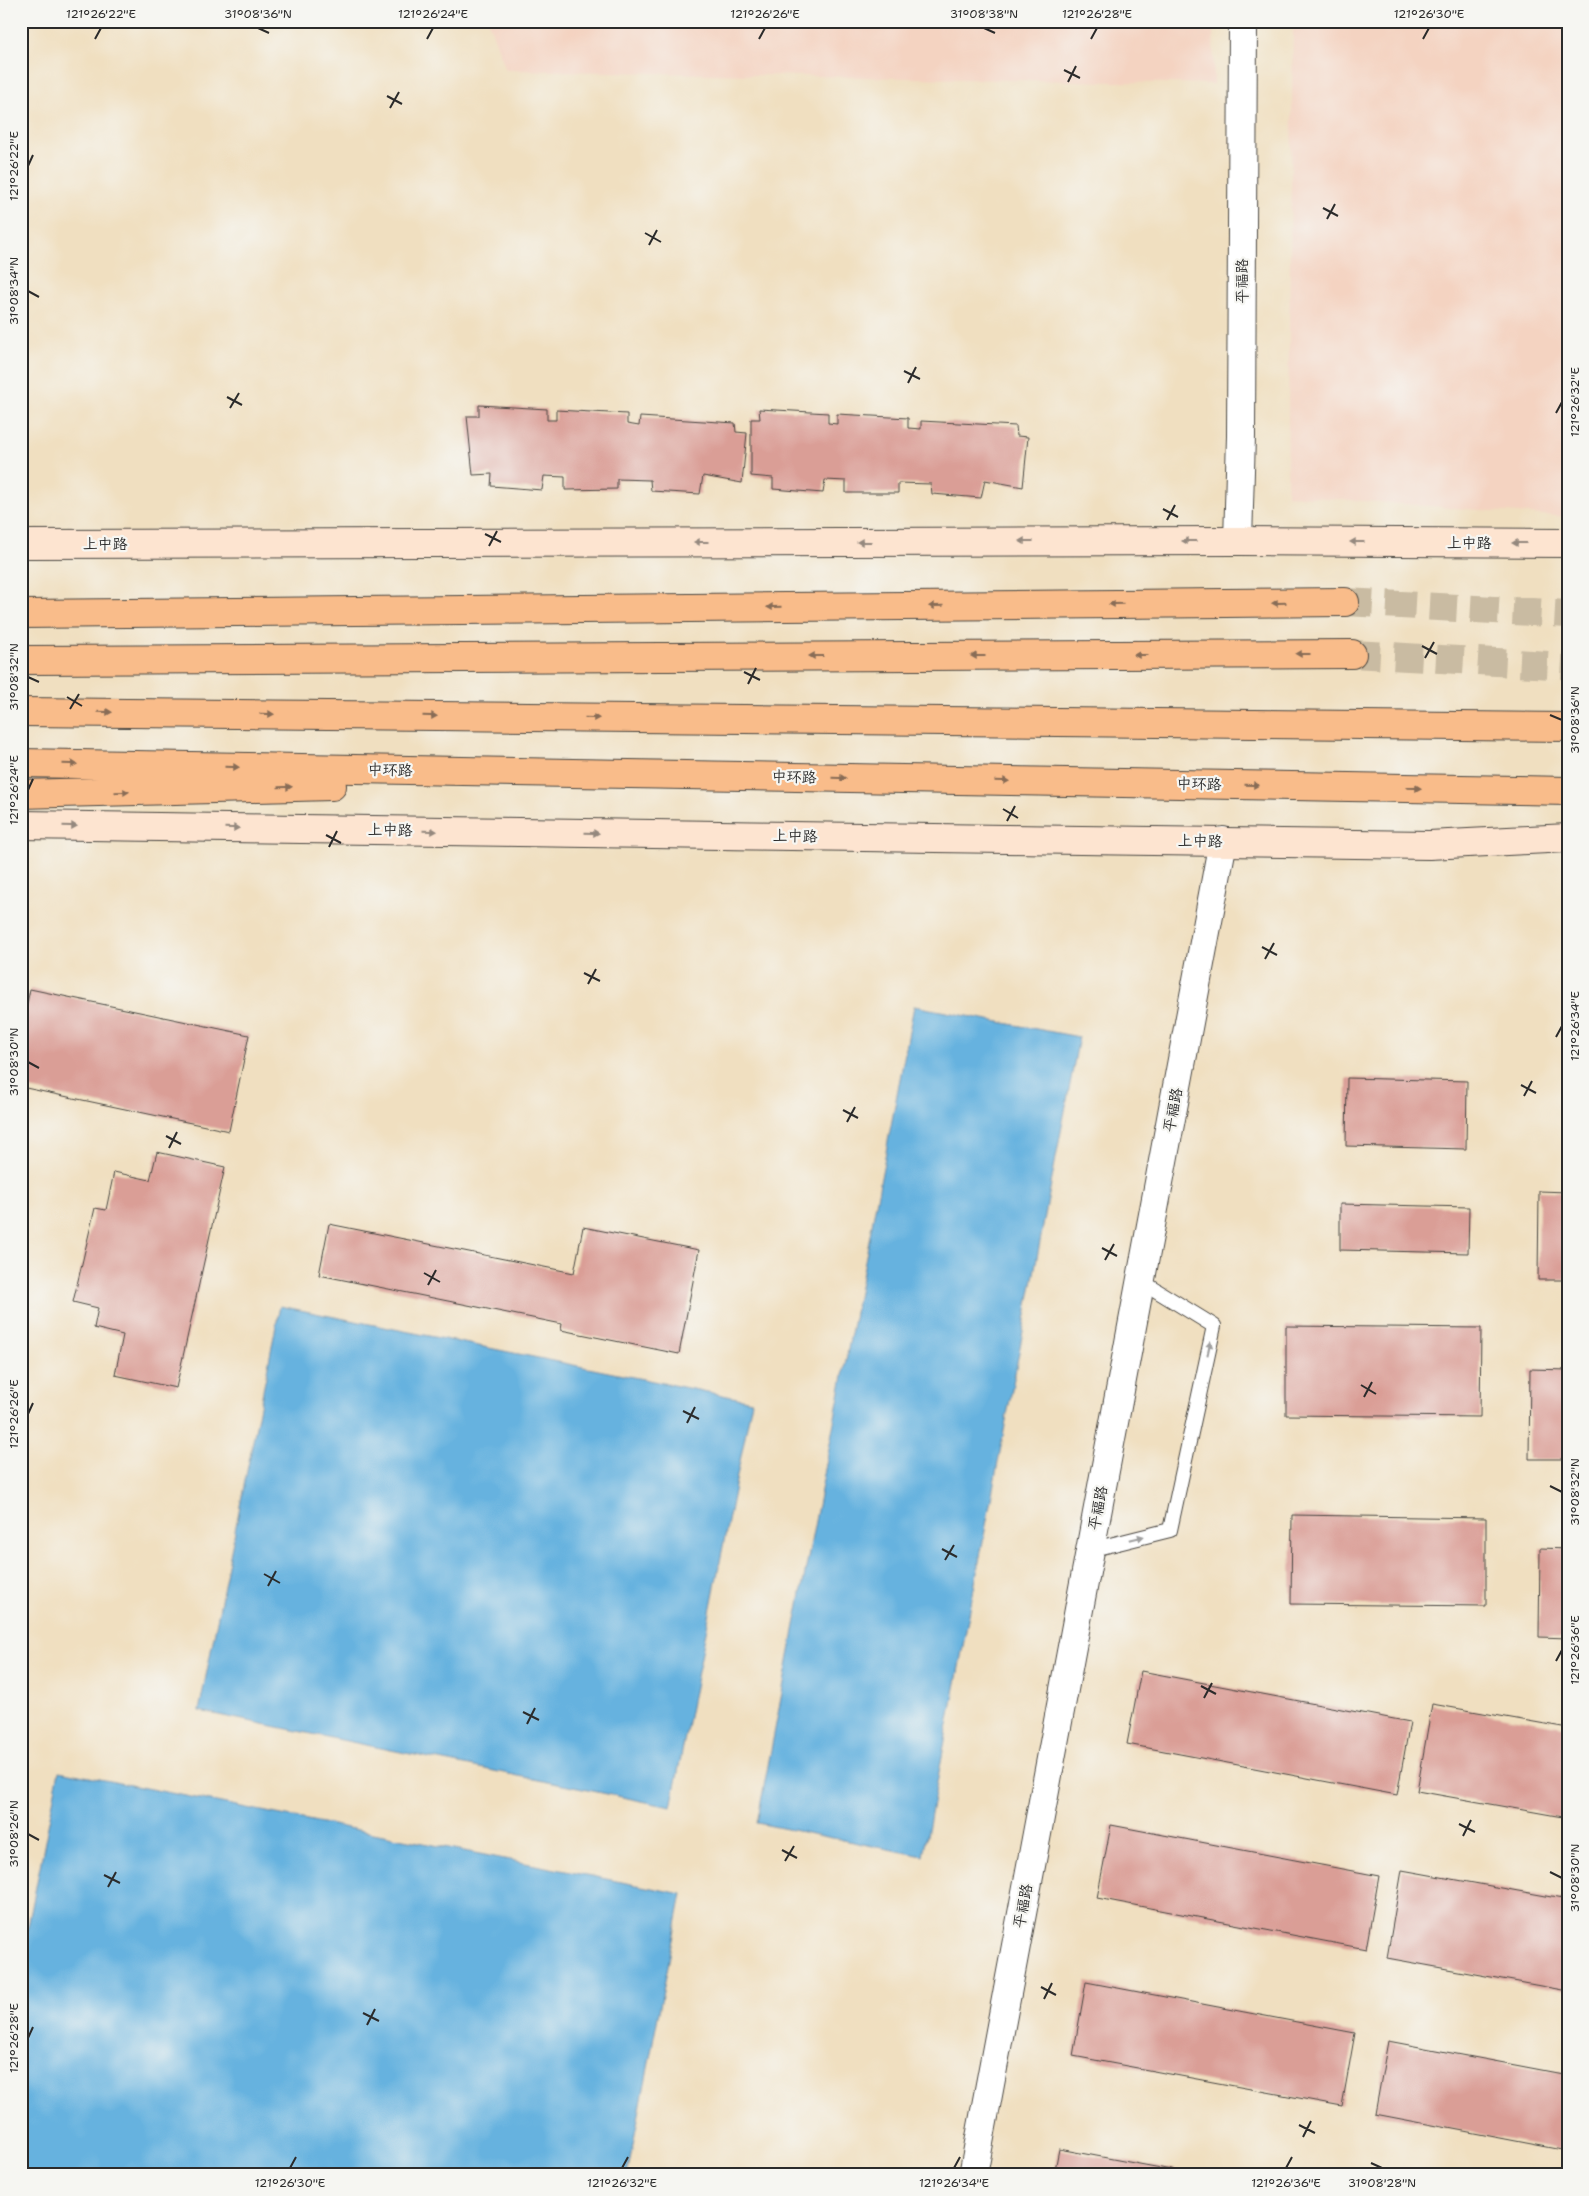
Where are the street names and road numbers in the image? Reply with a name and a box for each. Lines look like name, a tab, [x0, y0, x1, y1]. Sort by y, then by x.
street label: 平福路	[1232, 258, 1252, 304]
street label: 上中路	[1446, 533, 1492, 553]
street label: 上中路	[82, 534, 128, 554]
street label: 中环路	[367, 760, 413, 780]
street label: 中环路	[771, 767, 817, 787]
street label: 中环路	[1176, 774, 1222, 794]
street label: 上中路	[367, 820, 413, 840]
street label: 上中路	[772, 826, 818, 846]
street label: 上中路	[1177, 831, 1223, 851]
street label: 平福路	[1159, 1086, 1187, 1134]
street label: 平福路	[1084, 1484, 1112, 1532]
street label: 平福路	[1009, 1882, 1037, 1930]

